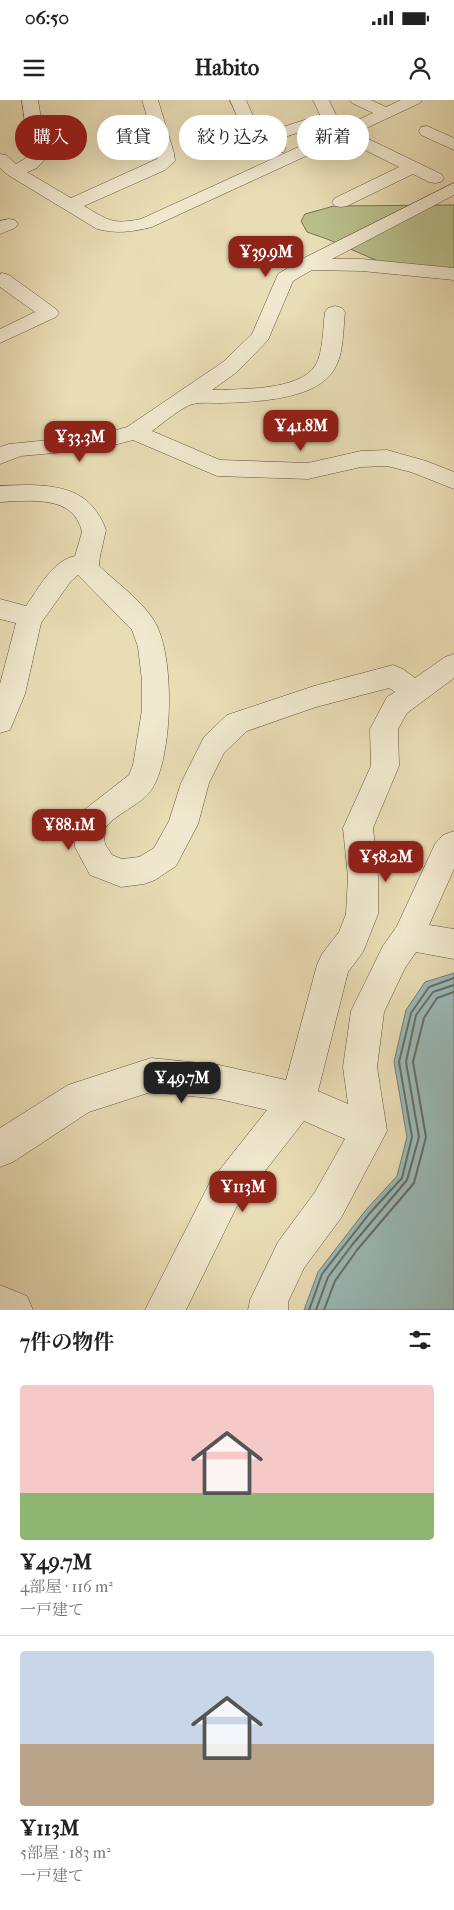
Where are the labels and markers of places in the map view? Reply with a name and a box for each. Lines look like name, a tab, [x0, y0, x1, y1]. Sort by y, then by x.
pin: ¥39.9M	[225, 236, 307, 278]
pin: ¥41.8M	[260, 410, 342, 452]
pin: ¥33.3M	[39, 420, 121, 463]
pin: ¥88.1M	[28, 808, 110, 851]
pin: ¥58.2M	[345, 840, 427, 883]
pin: ¥49.7M	[141, 1062, 223, 1104]
pin: ¥113M	[208, 1170, 278, 1213]

